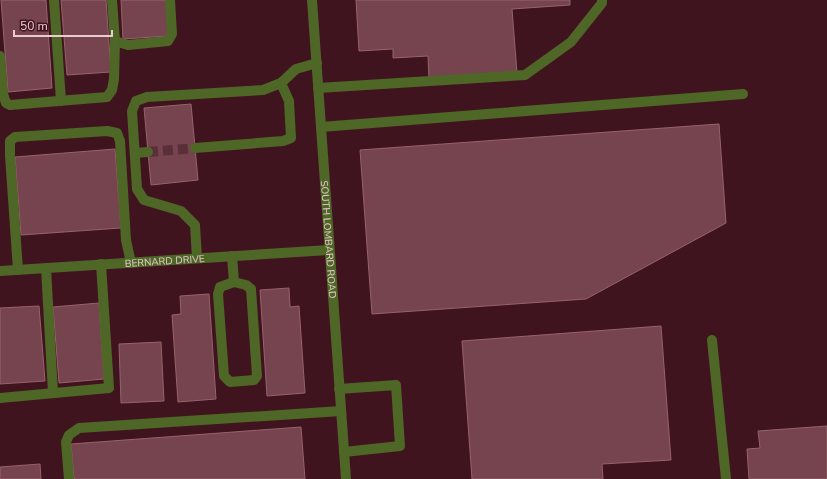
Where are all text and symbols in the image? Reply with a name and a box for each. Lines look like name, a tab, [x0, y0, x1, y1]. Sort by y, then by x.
scale bar	[14, 12, 112, 38]
text: 50 m	[20, 18, 48, 34]
street label: SOUTH LOMBARD ROAD	[317, 180, 339, 299]
street label: BERNARD DRIVE	[124, 252, 205, 271]

